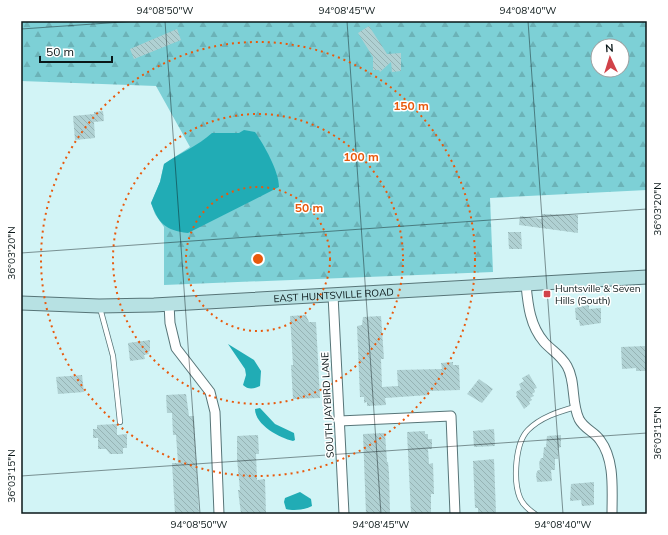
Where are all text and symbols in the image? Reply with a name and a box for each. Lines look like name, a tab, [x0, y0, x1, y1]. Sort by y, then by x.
text: 94°08'50"W	[137, 4, 193, 17]
text: 94°08'45"W	[319, 4, 375, 17]
text: 94°08'40"W	[500, 4, 556, 17]
scale bar	[40, 38, 112, 64]
north arrow	[590, 38, 630, 78]
text: N	[605, 41, 614, 55]
text: 50 m	[46, 44, 74, 59]
text: 150 m	[393, 98, 429, 113]
text: 100 m	[343, 149, 379, 164]
text: 36°03'20"N	[651, 182, 664, 236]
text: 50 m	[295, 200, 323, 215]
text: 36°03'20"N	[5, 226, 18, 280]
centre of rings	[251, 252, 265, 266]
place label: Huntsville & Seven Hills (South)	[555, 282, 641, 307]
street label: EAST HUNTSVILLE ROAD	[273, 285, 394, 305]
marker: Huntsville & Seven Hills (South)	[542, 289, 552, 299]
street label: SOUTH JAYBIRD LANE	[318, 352, 337, 458]
text: 36°03'15"N	[651, 406, 664, 460]
text: 36°03'15"N	[5, 449, 18, 503]
text: 94°08'50"W	[171, 518, 227, 531]
text: 94°08'45"W	[353, 518, 409, 531]
text: 94°08'40"W	[535, 518, 591, 531]

